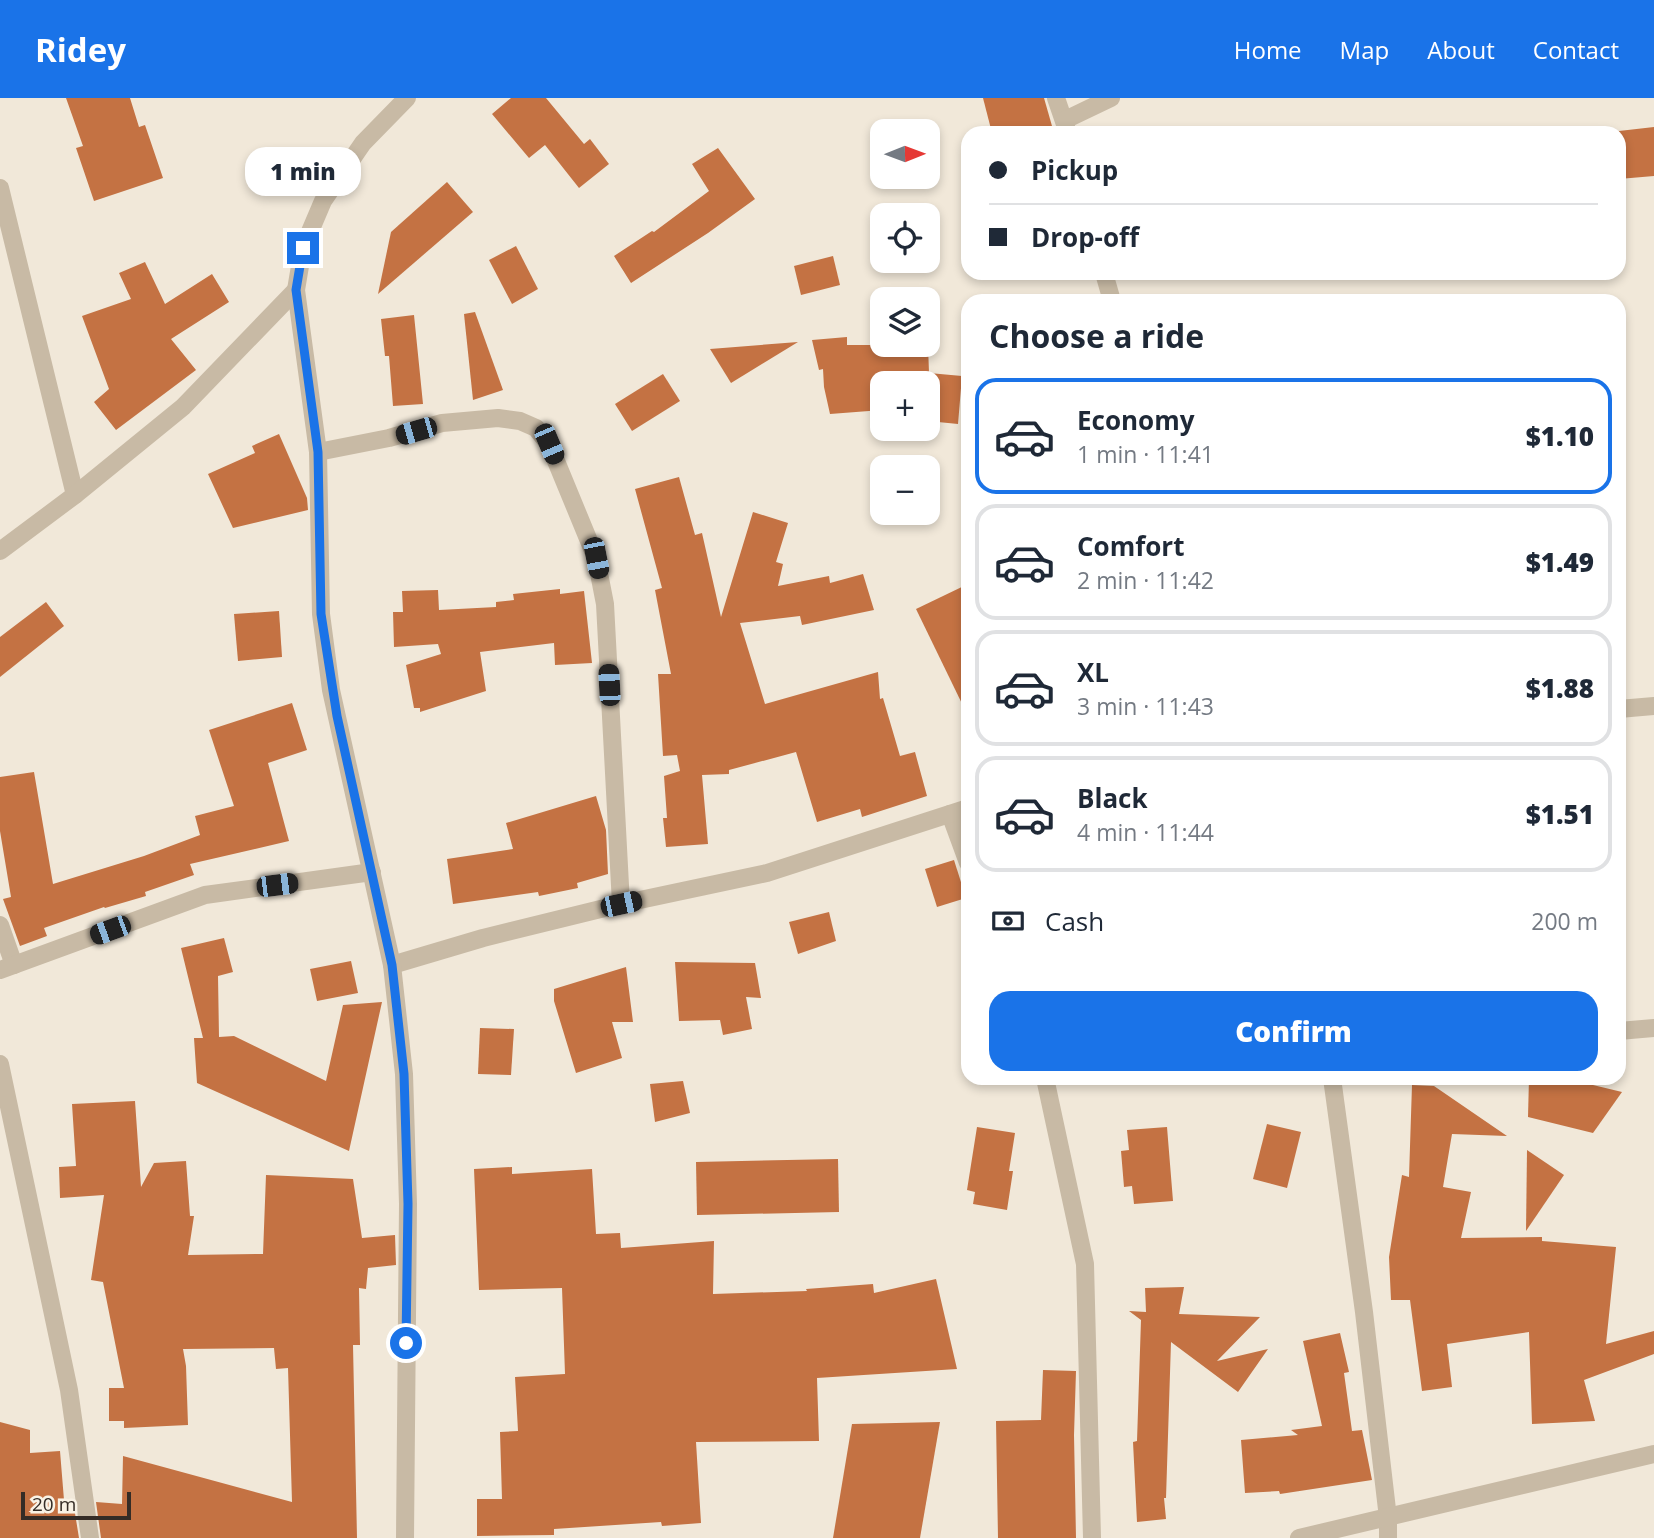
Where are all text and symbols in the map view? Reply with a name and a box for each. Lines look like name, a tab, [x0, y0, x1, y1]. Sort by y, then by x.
text: Ridey	[35, 27, 126, 72]
text: Home	[1234, 33, 1302, 66]
text: Map	[1340, 33, 1389, 66]
text: About	[1427, 33, 1495, 66]
text: Contact	[1533, 33, 1619, 66]
north arrow	[870, 119, 940, 189]
map controls	[870, 119, 940, 525]
callout: 1 min	[245, 146, 361, 195]
text: Pickup	[1031, 152, 1118, 188]
text: 1 min	[270, 155, 336, 187]
button: locate	[870, 203, 940, 273]
text: Drop-off	[1031, 219, 1139, 255]
route end	[287, 232, 319, 264]
button: layers	[870, 287, 940, 357]
text: Choose a ride	[989, 314, 1204, 357]
button: +	[870, 371, 940, 441]
text: Economy	[1077, 402, 1195, 438]
icon: car	[993, 405, 1056, 468]
car	[393, 415, 440, 447]
text: $1.10	[1526, 418, 1594, 454]
car	[532, 421, 567, 467]
text: 1 min · 11:41	[1077, 438, 1214, 470]
button: −	[870, 455, 940, 525]
text: Comfort	[1077, 528, 1184, 564]
icon: car	[993, 531, 1056, 594]
car	[582, 535, 611, 581]
text: $1.49	[1526, 544, 1594, 580]
text: 2 min · 11:42	[1077, 564, 1214, 596]
text: XL	[1077, 654, 1109, 690]
icon: car	[993, 657, 1056, 720]
car	[598, 663, 621, 707]
text: $1.88	[1526, 670, 1594, 706]
text: 3 min · 11:43	[1077, 690, 1214, 722]
text: Black	[1077, 780, 1148, 816]
icon: car	[993, 783, 1056, 846]
text: $1.51	[1526, 796, 1594, 832]
text: 4 min · 11:44	[1077, 816, 1214, 848]
car	[255, 872, 300, 898]
car	[599, 889, 644, 919]
icon: cash	[989, 902, 1027, 940]
text: Cash	[1045, 903, 1104, 939]
text: 200 m	[1531, 905, 1598, 937]
car	[87, 913, 134, 947]
button: Confirm	[989, 991, 1598, 1071]
route start	[390, 1327, 422, 1359]
scale bar	[21, 1489, 131, 1521]
text: 20 m	[32, 1491, 76, 1517]

